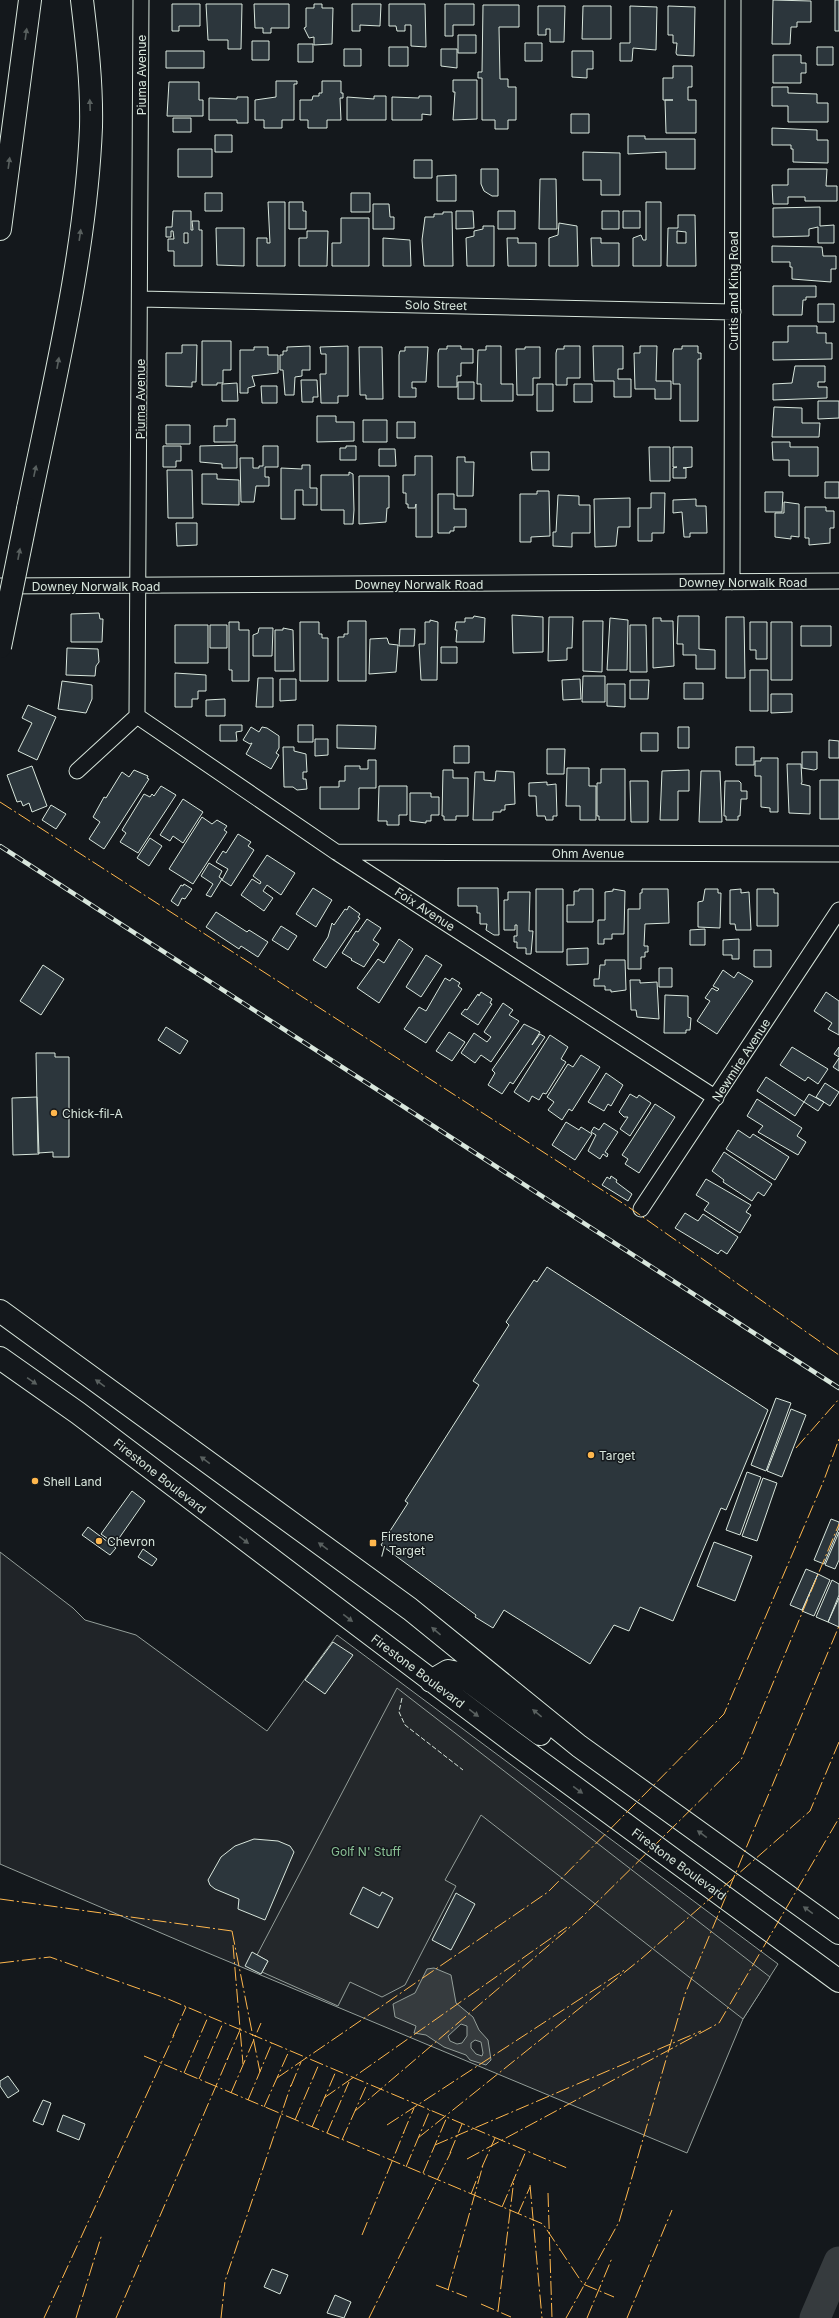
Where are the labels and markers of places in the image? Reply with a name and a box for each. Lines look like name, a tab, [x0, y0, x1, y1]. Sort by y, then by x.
place label: Chick-fil-A	[62, 1106, 123, 1121]
marker: Chick-fil-A	[49, 1108, 59, 1118]
place label: Target	[599, 1448, 635, 1463]
marker: Target	[586, 1450, 596, 1460]
place label: Shell Land	[43, 1474, 102, 1489]
marker: Shell Land	[30, 1476, 40, 1486]
place label: Firestone / Target	[381, 1529, 434, 1558]
place label: Chevron	[107, 1534, 155, 1549]
marker: Chevron	[94, 1536, 104, 1546]
marker: Firestone / Target	[368, 1538, 378, 1548]

